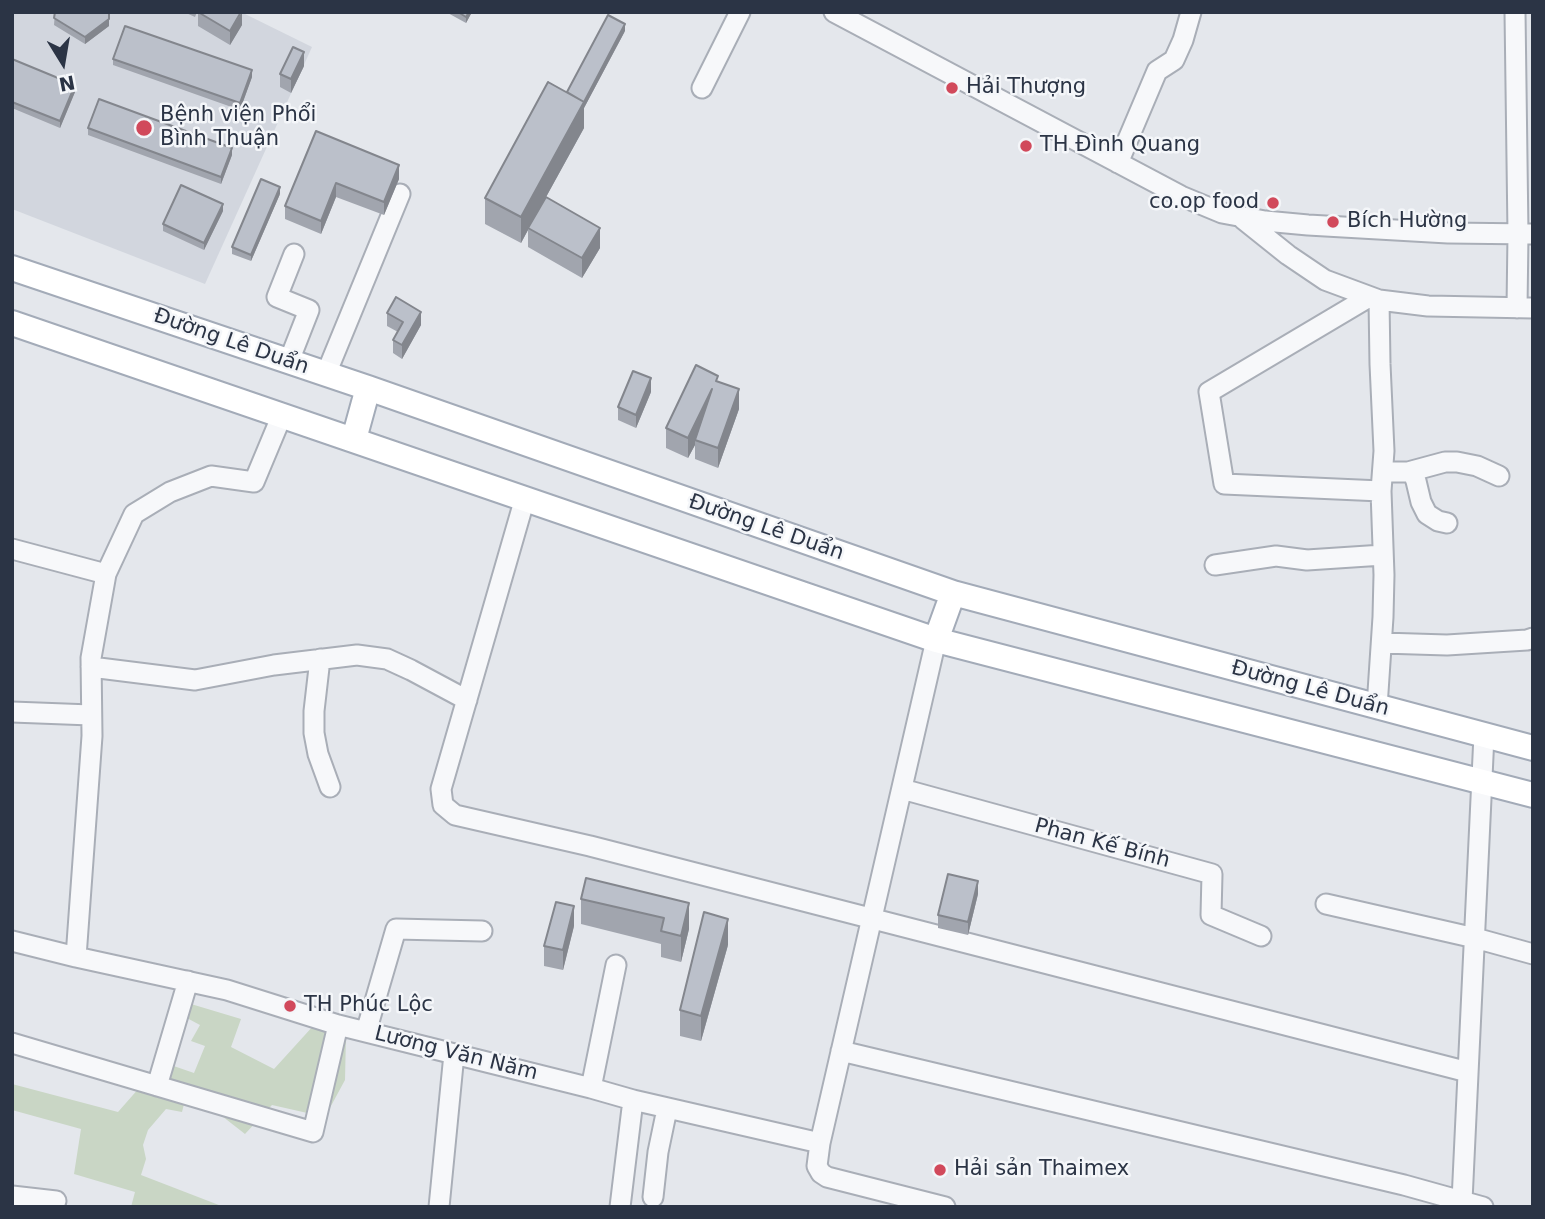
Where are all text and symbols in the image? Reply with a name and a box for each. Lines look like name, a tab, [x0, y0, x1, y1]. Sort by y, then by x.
north arrow	[28, 28, 98, 98]
text: N	[57, 71, 77, 96]
place label: Hải Thượng	[966, 75, 1086, 101]
marker: Hải Thượng	[944, 80, 960, 96]
place label: Bệnh viện Phổi Bình Thuận	[160, 103, 316, 153]
marker: Bệnh viện Phổi Bình Thuận	[134, 118, 154, 138]
place label: TH Đình Quang	[1040, 133, 1200, 159]
marker: TH Đình Quang	[1018, 138, 1034, 154]
place label: co.op food	[1149, 190, 1259, 216]
marker: co.op food	[1265, 195, 1281, 211]
place label: Bích Hường	[1347, 209, 1467, 235]
marker: Bích Hường	[1325, 214, 1341, 230]
street label: Đường Lê Duẩn	[150, 304, 312, 380]
street label: Đường Lê Duẩn	[685, 490, 847, 566]
street label: Đường Lê Duẩn	[1228, 656, 1392, 722]
street label: Phan Kế Bính	[1032, 814, 1172, 874]
place label: TH Phúc Lộc	[304, 993, 433, 1019]
marker: TH Phúc Lộc	[282, 998, 298, 1014]
street label: Lương Văn Năm	[372, 1022, 540, 1086]
place label: Hải sản Thaimex	[954, 1157, 1129, 1183]
marker: Hải sản Thaimex	[932, 1162, 948, 1178]

